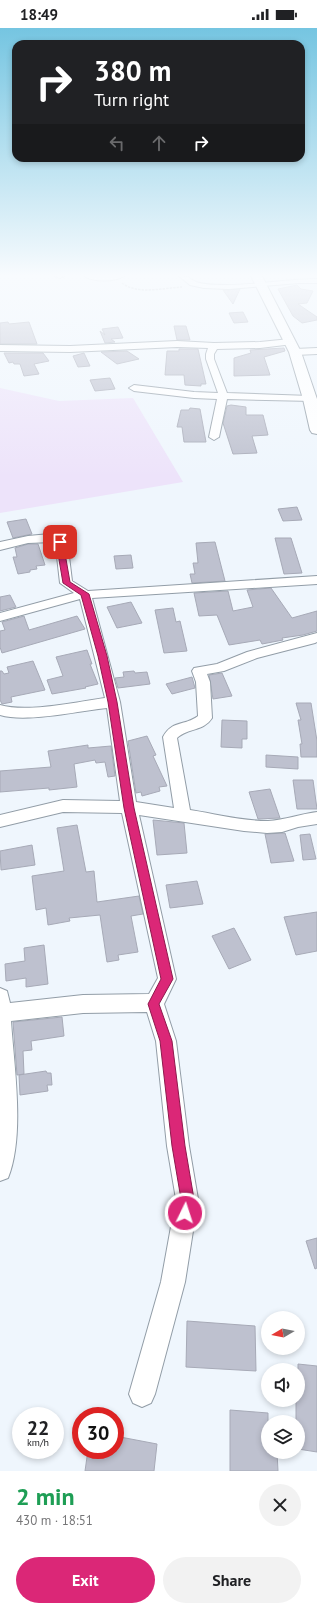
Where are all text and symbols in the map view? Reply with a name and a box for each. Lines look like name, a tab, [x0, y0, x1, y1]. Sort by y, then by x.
text: 18:49	[20, 5, 58, 24]
text: 380 m	[94, 52, 171, 89]
icon: right	[28, 56, 80, 108]
text: Turn right	[94, 88, 169, 111]
icon: left	[106, 132, 128, 154]
icon: ahead	[148, 132, 170, 154]
icon: right	[190, 132, 212, 154]
pin	[43, 525, 77, 559]
icon: arrive	[49, 531, 71, 553]
position arrow	[164, 1192, 206, 1234]
north arrow	[261, 1311, 305, 1355]
map controls	[261, 1311, 305, 1459]
button: sound	[261, 1363, 305, 1407]
speed limit sign: 30	[72, 1407, 124, 1459]
text: 22	[27, 1415, 49, 1441]
button: layers	[261, 1415, 305, 1459]
text: km/h	[27, 1436, 49, 1449]
text: 2 min	[16, 1481, 75, 1512]
button: close	[259, 1484, 301, 1526]
text: 430 m · 18:51	[16, 1512, 93, 1529]
button: Exit	[16, 1557, 155, 1603]
button: Share	[163, 1557, 301, 1603]

